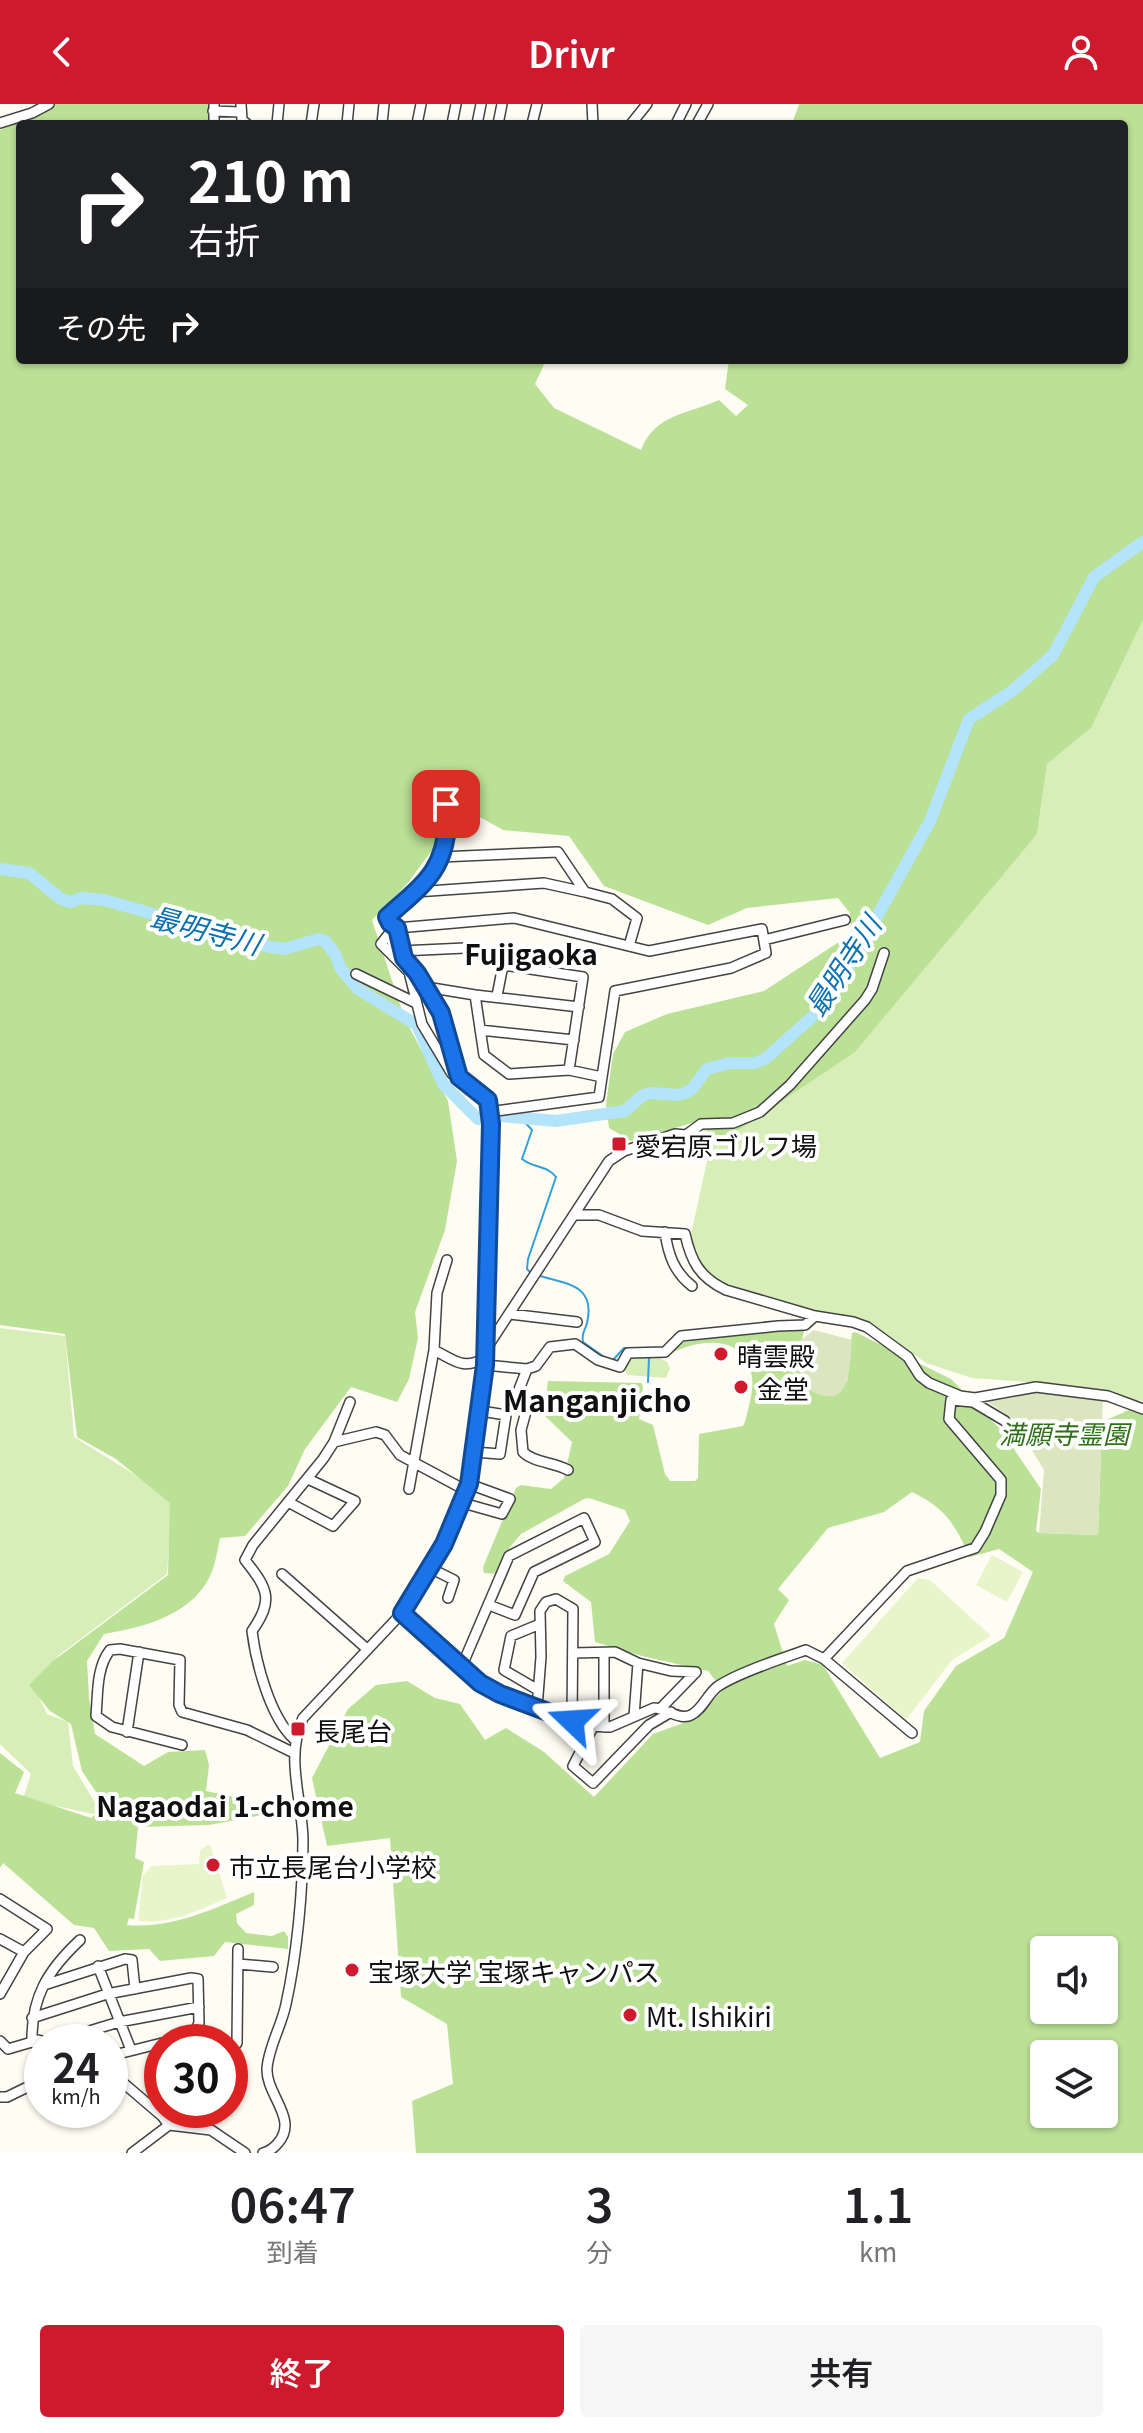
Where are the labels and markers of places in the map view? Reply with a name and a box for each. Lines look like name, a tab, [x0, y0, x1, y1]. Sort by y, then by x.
pin	[412, 770, 480, 838]
place label: 愛宕原ゴルフ場	[635, 1126, 817, 1163]
marker: 愛宕原ゴルフ場	[610, 1135, 628, 1153]
place label: 晴雲殿	[737, 1336, 815, 1373]
marker: 晴雲殿	[712, 1345, 730, 1363]
place label: 金堂	[757, 1369, 809, 1406]
marker: 金堂	[732, 1378, 750, 1396]
place label: 長尾台	[314, 1711, 392, 1748]
marker: 長尾台	[289, 1720, 307, 1738]
place label: 市立長尾台小学校	[229, 1847, 437, 1884]
marker: 市立長尾台小学校	[204, 1856, 222, 1874]
place label: 宝塚大学 宝塚キャンパス	[368, 1952, 660, 1989]
marker: 宝塚大学 宝塚キャンパス	[343, 1961, 361, 1979]
place label: Mt. Ishikiri	[646, 1997, 772, 2034]
marker: Mt. Ishikiri	[621, 2006, 639, 2024]

